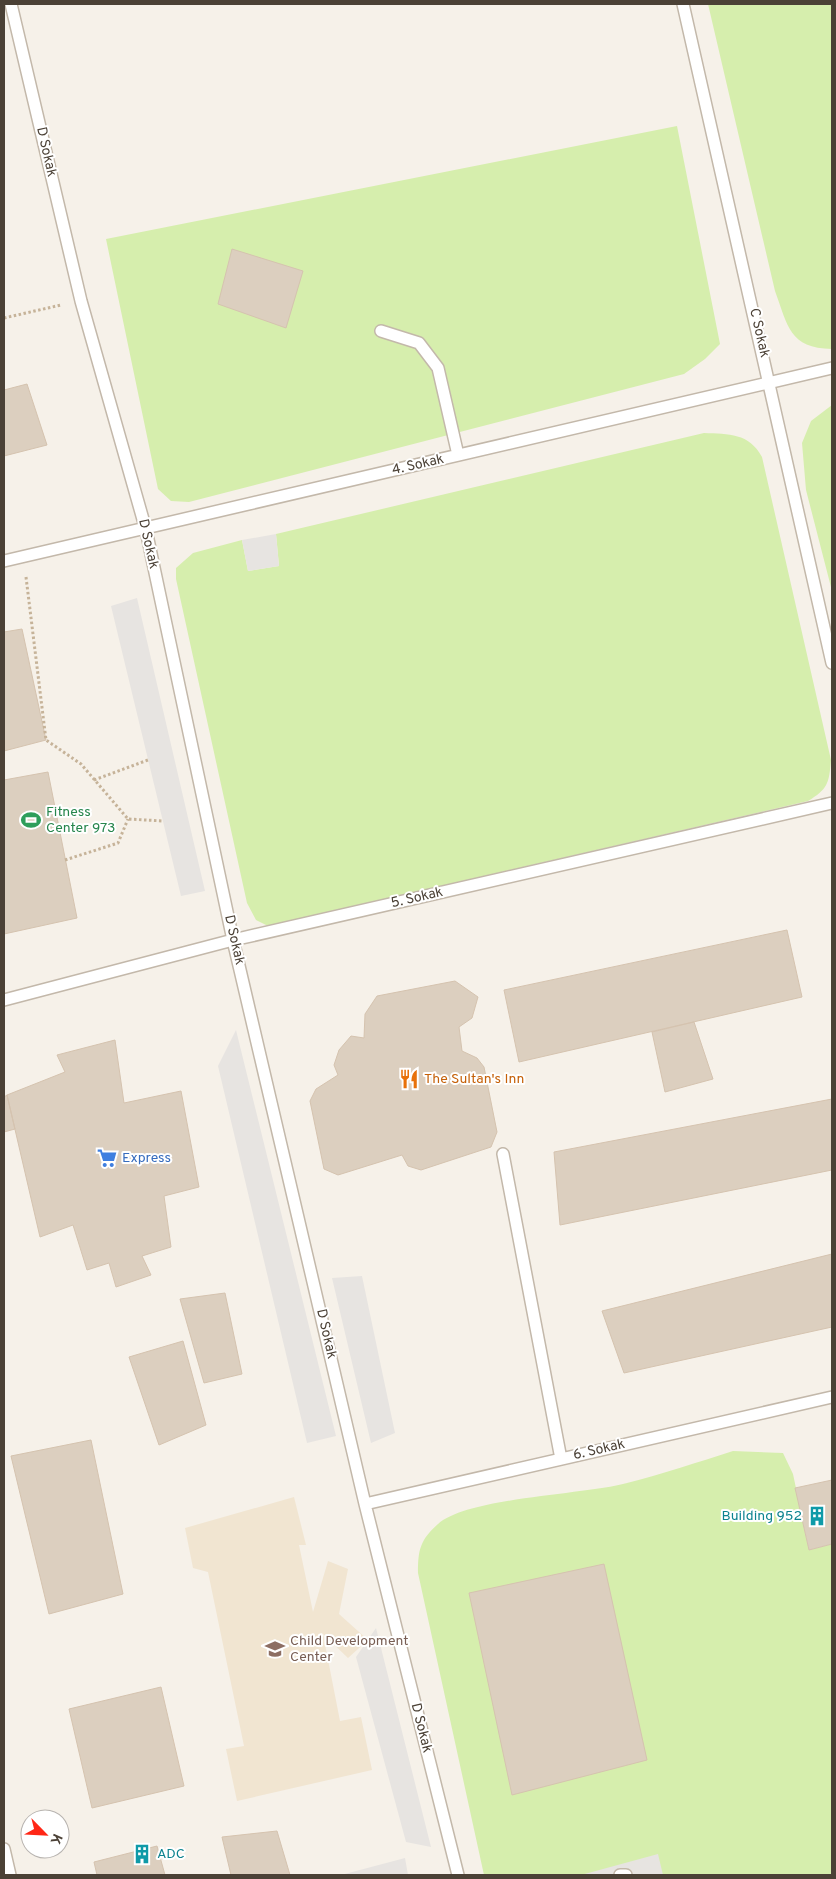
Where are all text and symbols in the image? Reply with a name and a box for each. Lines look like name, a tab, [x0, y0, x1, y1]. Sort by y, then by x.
street label: D Sokak	[32, 125, 60, 179]
street label: C Sokak	[745, 307, 773, 359]
street label: 4. Sokak	[390, 451, 446, 479]
street label: D Sokak	[134, 517, 162, 571]
place label: Fitness Center 973	[46, 804, 116, 837]
sports icon: Fitness Center 973	[20, 809, 42, 831]
street label: 5. Sokak	[389, 884, 445, 912]
street label: D Sokak	[220, 913, 248, 967]
restaurant icon: The Sultan's Inn	[398, 1068, 420, 1090]
place label: The Sultan's Inn	[424, 1071, 524, 1088]
supermarket icon: Express	[96, 1147, 118, 1169]
place label: Express	[122, 1150, 171, 1167]
street label: D Sokak	[312, 1307, 340, 1361]
street label: 6. Sokak	[571, 1436, 627, 1464]
building icon: Building 952	[806, 1505, 828, 1527]
place label: Building 952	[721, 1508, 802, 1525]
place label: Child Development Center	[290, 1633, 409, 1666]
school or university icon: Child Development Center	[264, 1638, 286, 1660]
street label: D Sokak	[407, 1701, 435, 1755]
north arrow	[20, 1809, 70, 1859]
text: K	[46, 1831, 65, 1847]
building icon: ADC	[131, 1843, 153, 1865]
place label: ADC	[157, 1846, 185, 1863]

